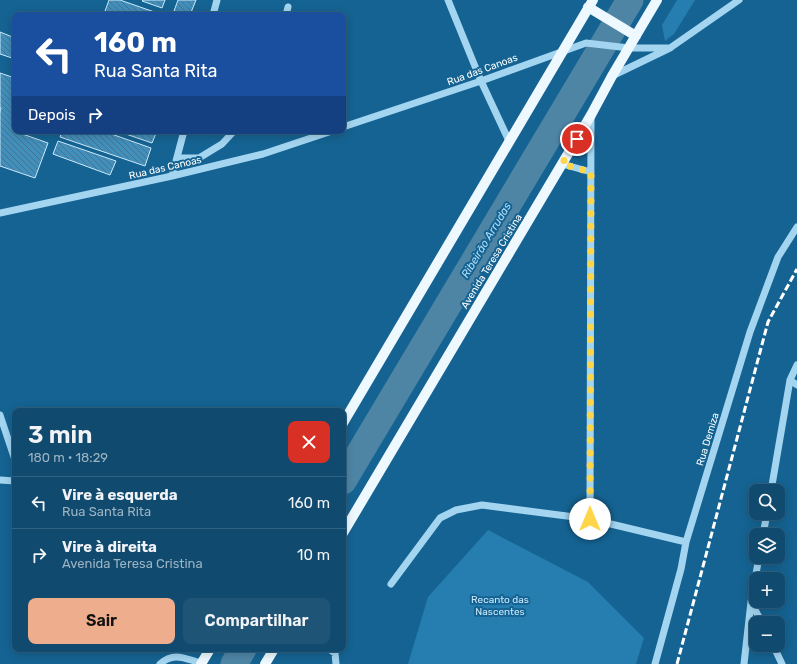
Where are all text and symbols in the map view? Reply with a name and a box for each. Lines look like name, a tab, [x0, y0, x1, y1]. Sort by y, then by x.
text: 160 m	[94, 26, 177, 59]
icon: left	[28, 28, 80, 80]
street label: Rua das Canoas	[445, 52, 519, 88]
text: Rua Santa Rita	[94, 60, 217, 82]
icon: right	[84, 104, 106, 126]
text: Depois	[28, 106, 76, 124]
pin	[560, 122, 594, 156]
icon: arrive	[566, 128, 588, 150]
street label: Rua das Canoas	[128, 154, 203, 182]
water label: Ribeirão Arrudas	[459, 200, 514, 280]
street label: Avenida Teresa Cristina	[459, 212, 525, 311]
street label: Rua Demiza	[694, 411, 722, 467]
text: 3 min	[28, 421, 92, 449]
button: close	[288, 421, 330, 463]
text: 180 m · 18:29	[28, 450, 108, 465]
map controls	[749, 484, 785, 652]
button: search	[749, 484, 785, 520]
text: Vire à esquerda	[62, 486, 178, 504]
icon: left	[28, 492, 50, 514]
text: 160 m	[288, 494, 330, 512]
position arrow	[569, 498, 611, 540]
text: Rua Santa Rita	[62, 504, 151, 519]
button: layers	[749, 528, 785, 564]
text: Vire à direita	[62, 538, 157, 556]
icon: right	[28, 544, 50, 566]
text: 10 m	[297, 546, 330, 564]
text: Avenida Teresa Cristina	[62, 556, 203, 571]
button: +	[749, 572, 785, 608]
park label: Recanto das Nascentes	[471, 594, 529, 618]
button: Sair	[28, 598, 175, 644]
button: Compartilhar	[183, 598, 330, 644]
button: −	[749, 616, 785, 652]

